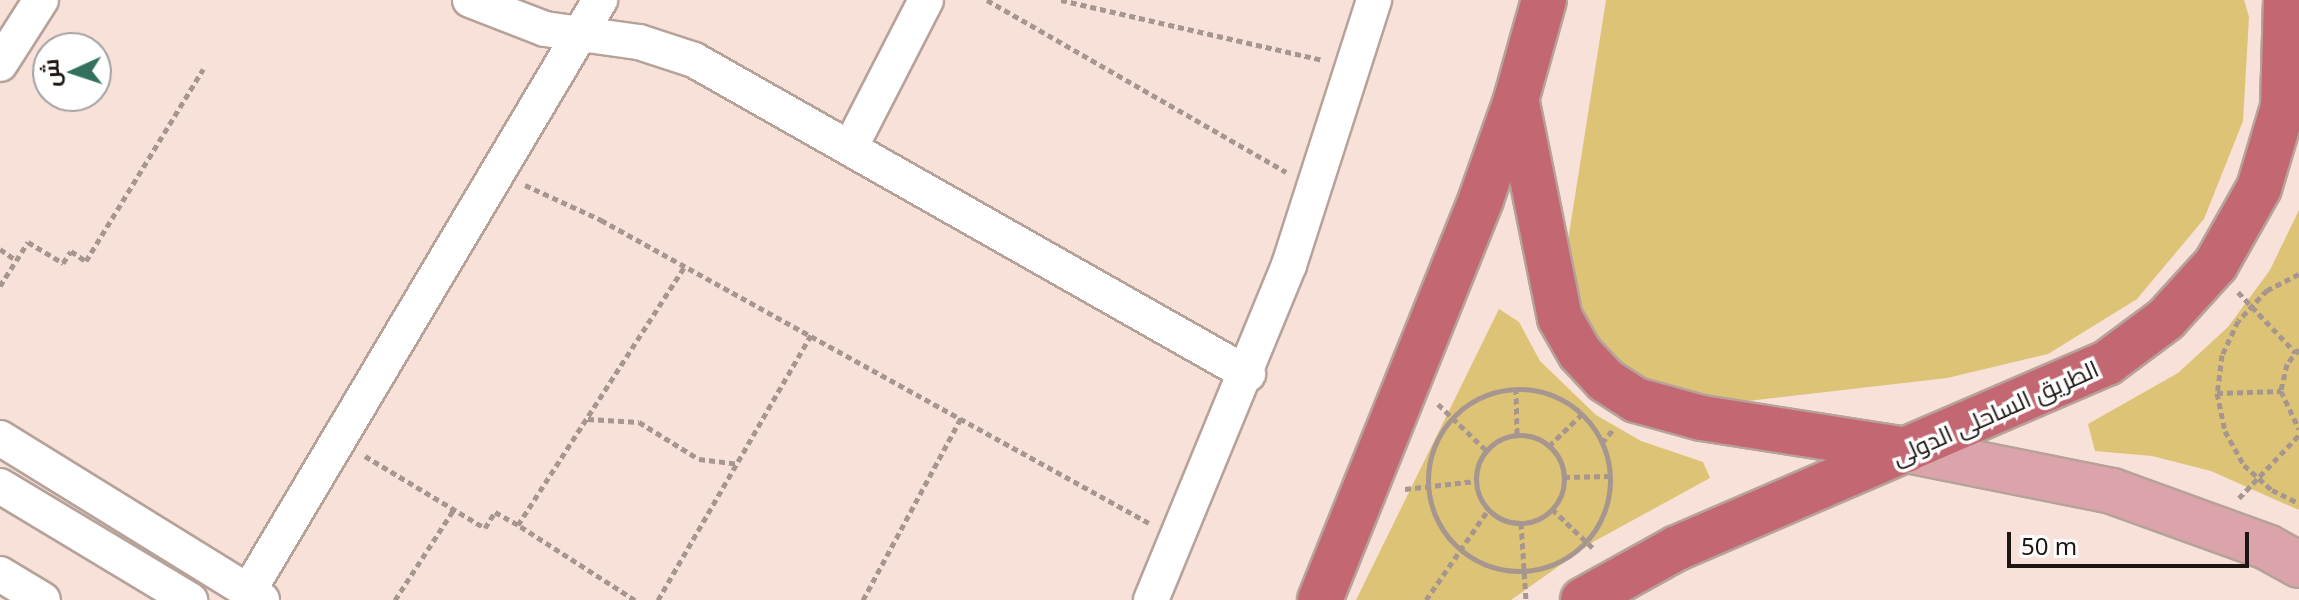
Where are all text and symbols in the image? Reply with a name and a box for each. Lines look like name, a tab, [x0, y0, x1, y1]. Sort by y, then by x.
north arrow	[32, 32, 112, 112]
text: ش	[34, 58, 66, 88]
street label: الطريق الساحلى الدولى	[1887, 353, 2103, 471]
scale bar	[2011, 516, 2253, 566]
text: 50 m	[2021, 529, 2077, 562]

